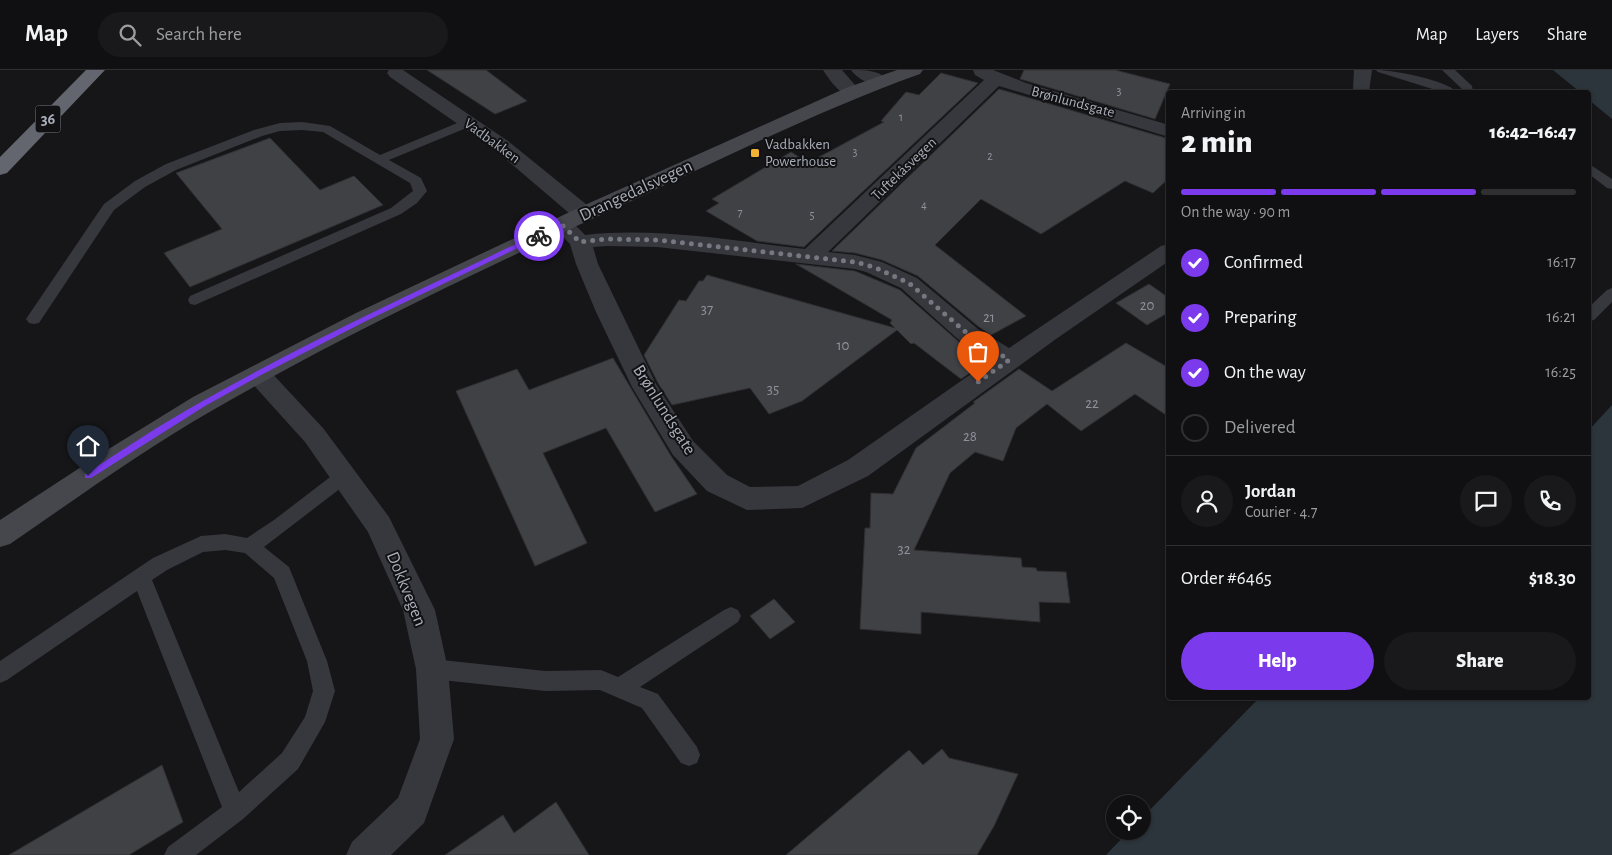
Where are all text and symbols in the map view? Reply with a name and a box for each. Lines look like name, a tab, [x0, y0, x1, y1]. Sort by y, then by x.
search box	[98, 12, 448, 57]
icon: search	[116, 21, 144, 49]
text: Map	[25, 22, 68, 46]
text: Search here	[156, 25, 242, 44]
text: Map	[1416, 26, 1447, 44]
text: Layers	[1475, 26, 1519, 44]
text: Share	[1547, 26, 1587, 44]
street label: Brønlundsgate	[1030, 84, 1116, 120]
house number: 3	[1117, 85, 1122, 97]
text: Arriving in	[1181, 105, 1246, 121]
road number: 36	[36, 106, 60, 132]
house number: 1	[899, 111, 903, 123]
street label: Vadbakken	[461, 116, 523, 166]
text: 16:42–16:47	[1489, 123, 1576, 142]
text: 2 min	[1181, 126, 1253, 158]
street label: Tuftekåsvegen	[869, 135, 939, 203]
place label: Vadbakken Powerhouse	[765, 137, 836, 169]
house number: 3	[853, 146, 858, 158]
marker: Vadbakken Powerhouse	[749, 147, 761, 159]
house number: 2	[987, 150, 993, 162]
street label: Drangedalsvegen	[577, 157, 695, 225]
house number: 4	[921, 199, 927, 211]
text: On the way · 90 m	[1181, 204, 1290, 220]
house number: 7	[737, 206, 743, 218]
house number: 5	[809, 209, 815, 221]
courier	[514, 211, 564, 261]
icon: bike	[525, 222, 553, 250]
icon: check	[1181, 249, 1209, 277]
text: Confirmed	[1224, 253, 1303, 272]
text: 16:17	[1547, 254, 1576, 270]
house number: 20	[1140, 298, 1154, 313]
house number: 37	[701, 302, 713, 317]
icon: check	[1181, 304, 1209, 332]
text: Preparing	[1224, 308, 1297, 327]
text: 16:21	[1547, 309, 1576, 325]
house number: 21	[983, 310, 995, 325]
pin	[957, 331, 999, 382]
house number: 10	[836, 338, 850, 353]
icon: bag	[964, 338, 992, 366]
icon: check	[1181, 359, 1209, 387]
street label: Brønlundsgate	[629, 362, 699, 458]
text: On the way	[1224, 363, 1306, 382]
text: 16:25	[1545, 364, 1576, 380]
house number: 35	[767, 382, 779, 397]
house number: 22	[1085, 396, 1099, 411]
text: Delivered	[1224, 418, 1296, 437]
pin	[67, 425, 109, 476]
house number: 28	[963, 429, 977, 444]
icon: home	[74, 432, 102, 460]
button: person	[1181, 475, 1233, 527]
button: chat	[1460, 475, 1512, 527]
button: phone	[1524, 475, 1576, 527]
text: Jordan	[1245, 482, 1296, 501]
text: Courier · 4.7	[1245, 504, 1317, 520]
house number: 32	[897, 542, 911, 557]
street label: Dokkvegen	[383, 549, 429, 629]
text: Order #6465	[1181, 569, 1272, 588]
text: $18.30	[1529, 569, 1576, 588]
button: Help	[1181, 632, 1374, 690]
button: Share	[1384, 632, 1576, 690]
map controls	[1106, 795, 1151, 840]
button: locate	[1106, 795, 1151, 840]

